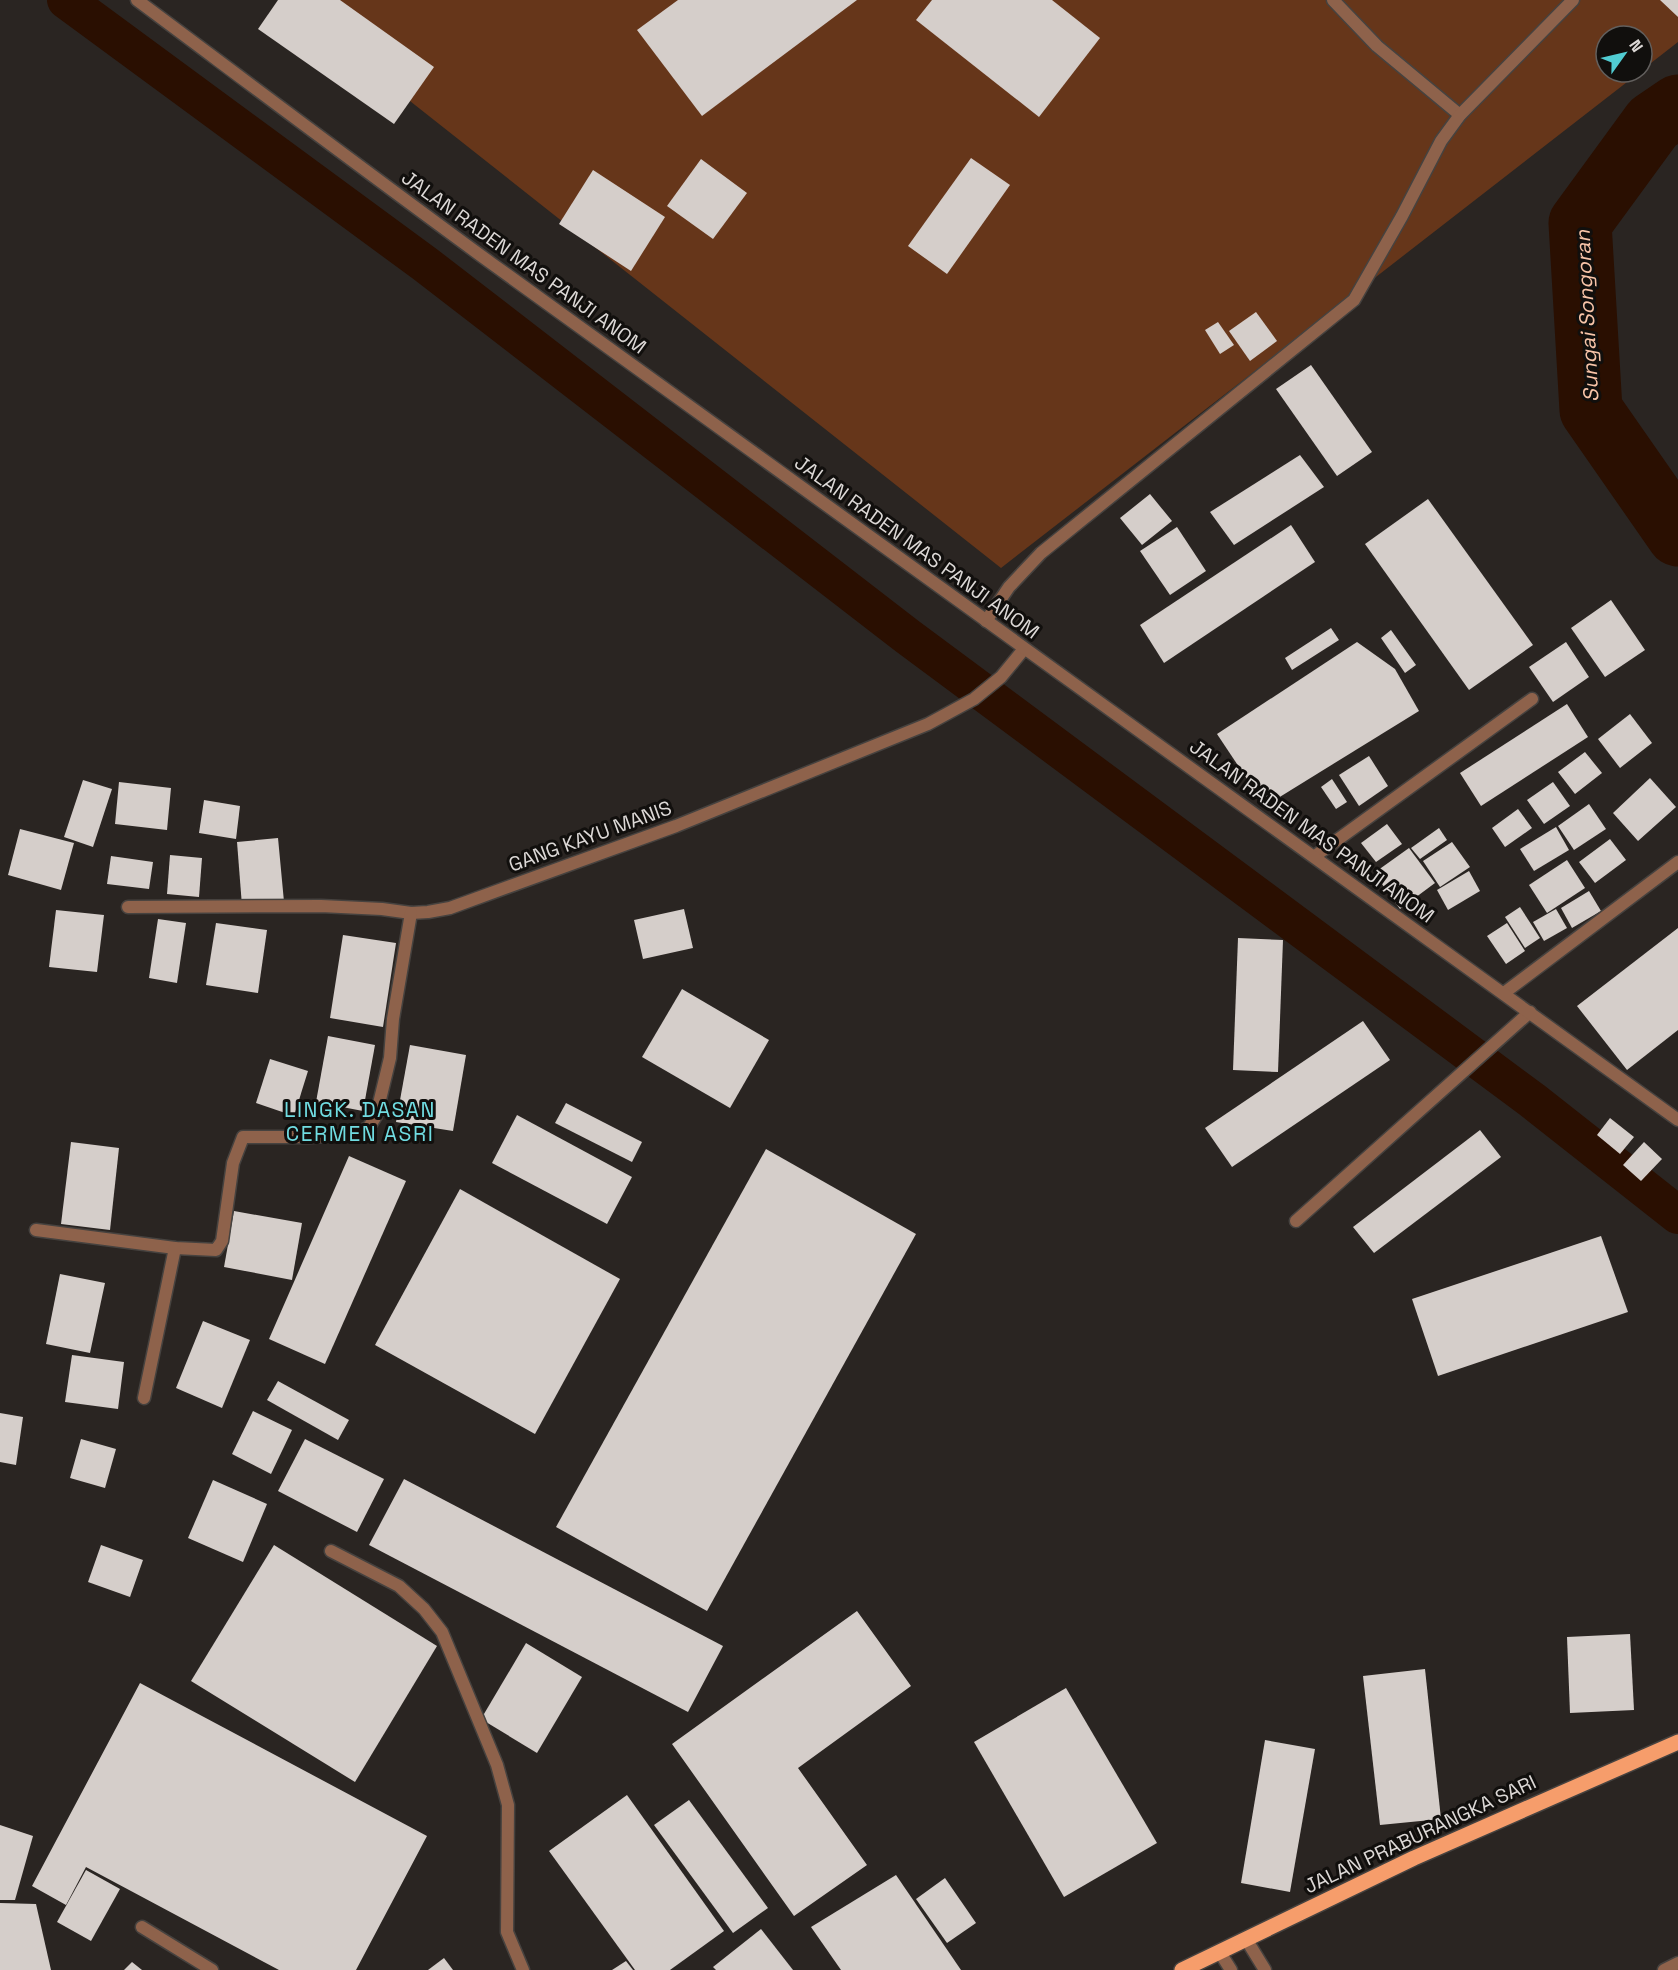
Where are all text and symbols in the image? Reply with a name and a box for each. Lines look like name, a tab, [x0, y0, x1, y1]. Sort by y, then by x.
north arrow	[1594, 24, 1654, 84]
text: N	[1624, 36, 1648, 56]
street label: JALAN RADEN MAS PANJI ANOM	[397, 164, 651, 360]
water label: Sungai Songoran	[1568, 228, 1604, 403]
street label: JALAN RADEN MAS PANJI ANOM	[790, 449, 1044, 645]
street label: JALAN RADEN MAS PANJI ANOM	[1185, 733, 1439, 929]
street label: GANG KAYU MANIS	[505, 794, 675, 878]
district label: LINGK. DASAN CERMEN ASRI	[284, 1096, 436, 1147]
street label: JALAN PRABURANGKA SARI	[1300, 1769, 1540, 1899]

